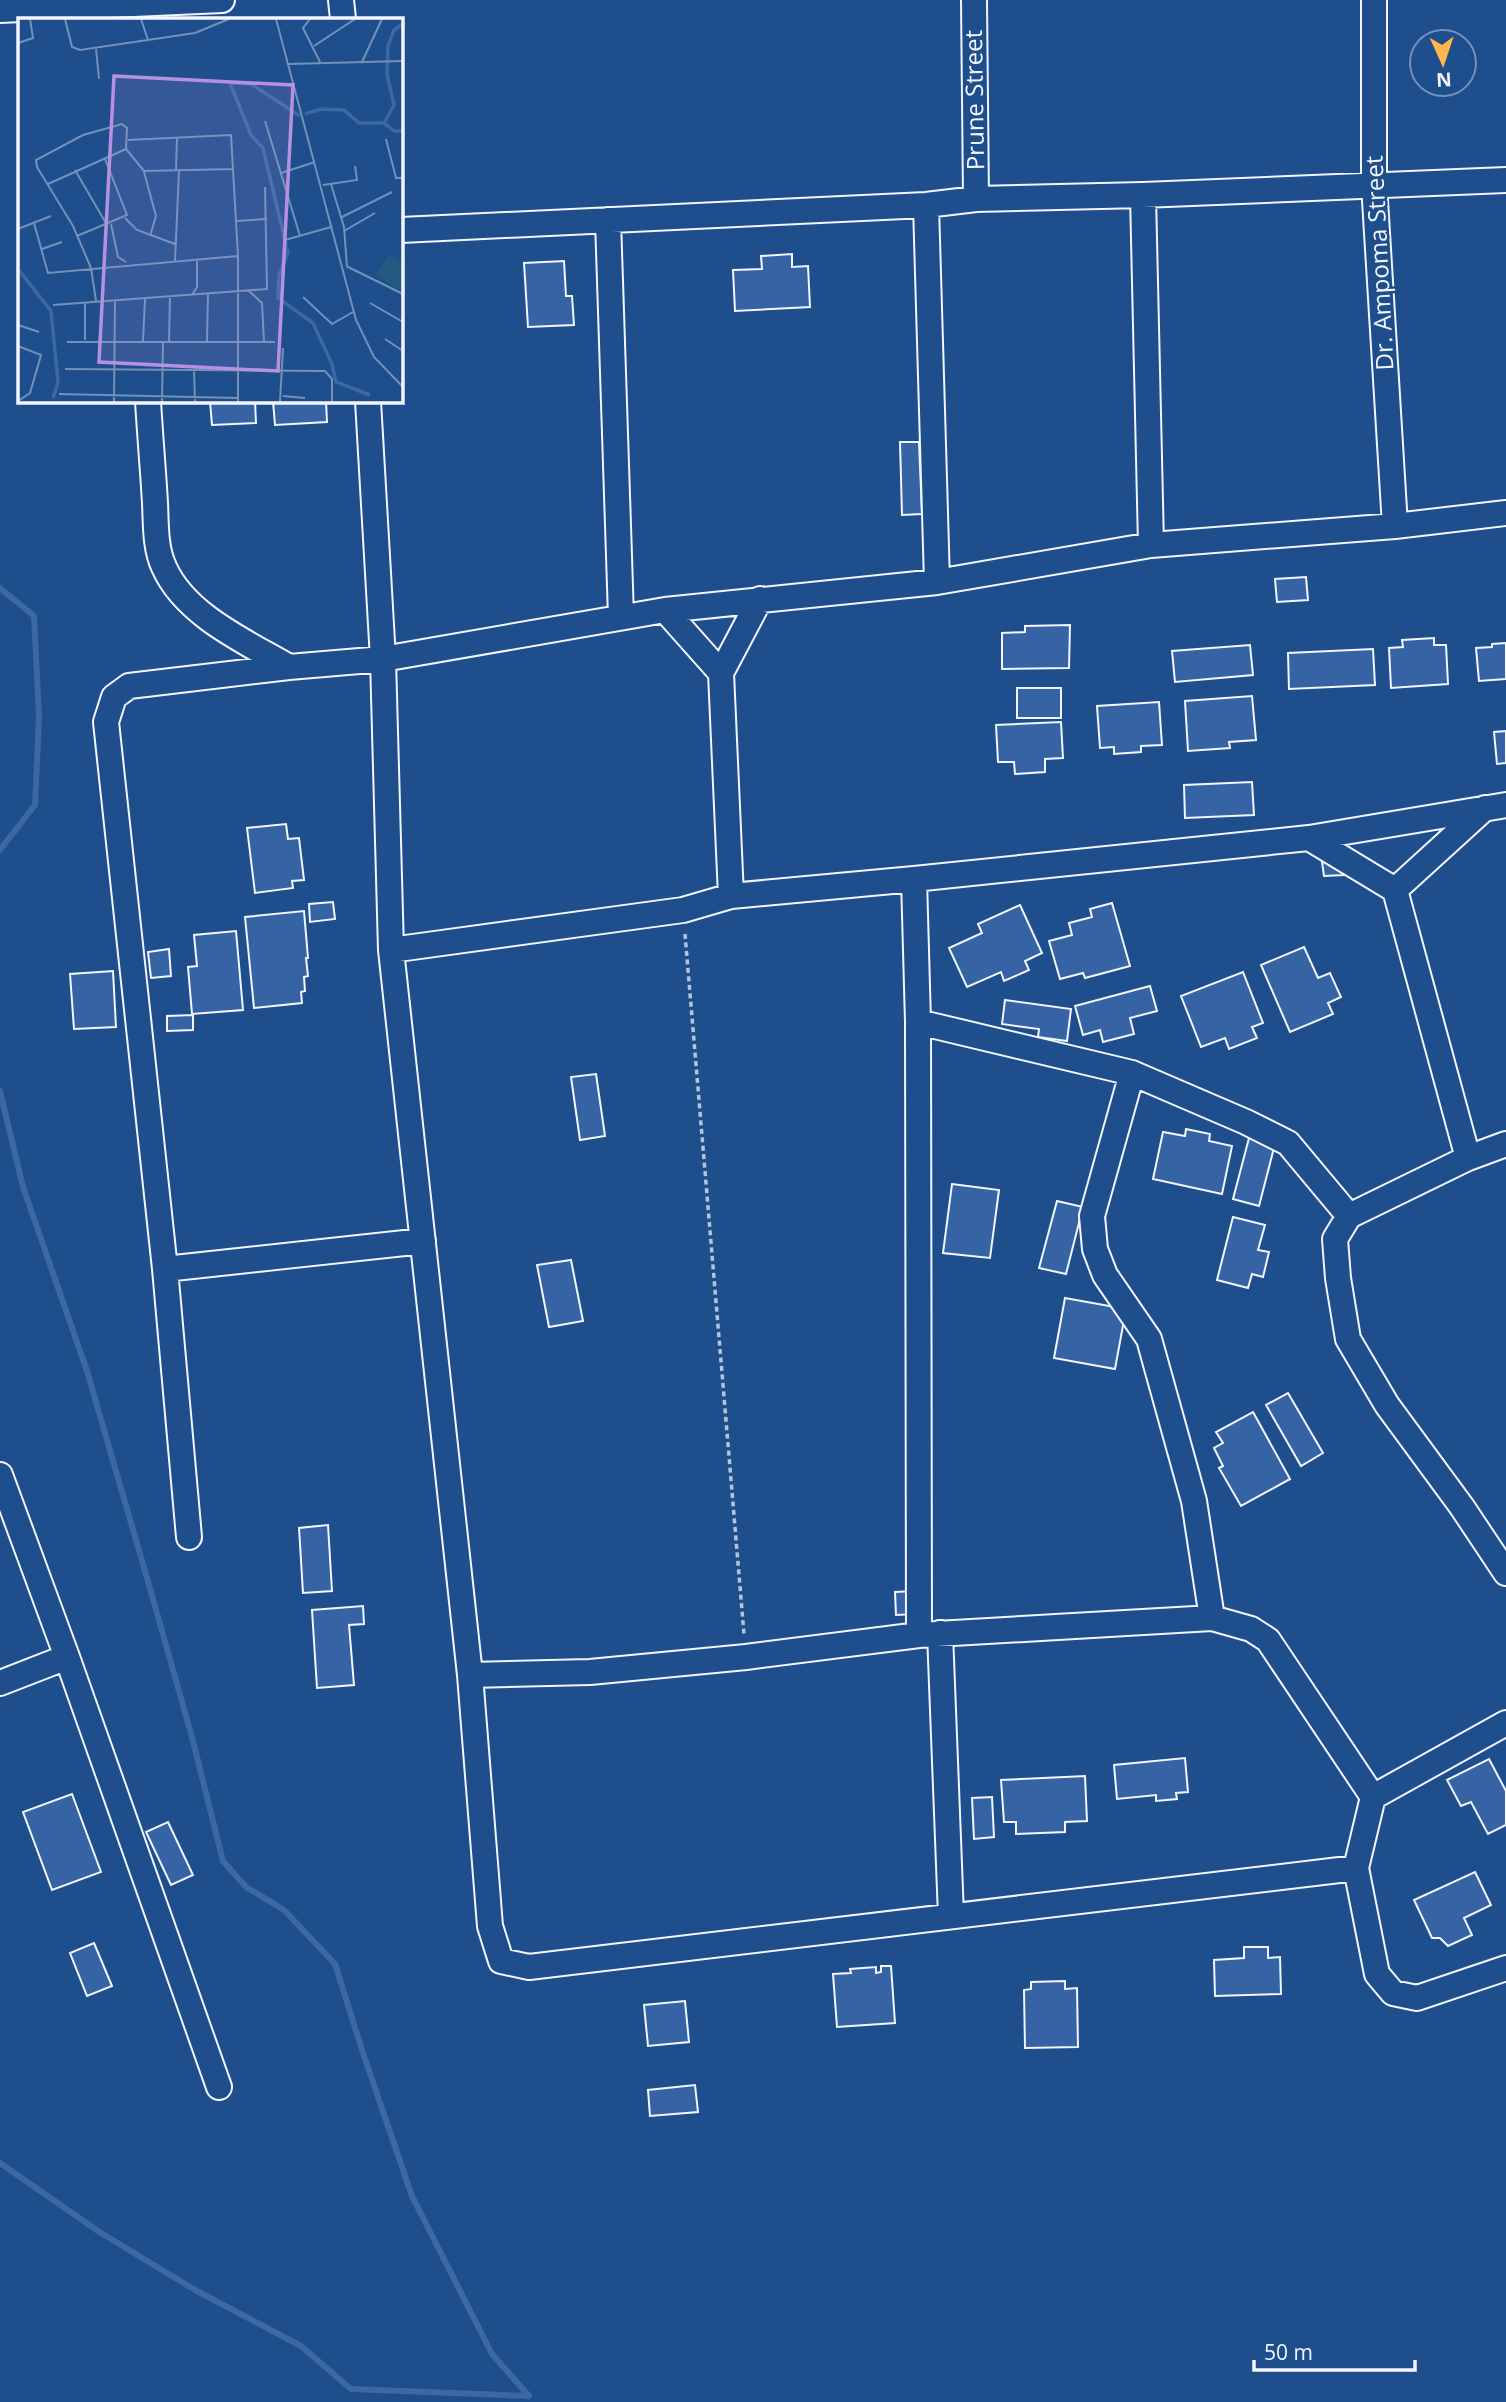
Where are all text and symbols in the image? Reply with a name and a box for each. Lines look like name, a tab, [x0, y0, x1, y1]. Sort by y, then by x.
inset map	[18, 18, 402, 402]
north arrow	[1408, 28, 1478, 98]
street label: Prune Street	[956, 30, 991, 171]
text: N	[1435, 67, 1452, 93]
street label: Dr. Ampoma Street	[1356, 155, 1401, 371]
scale bar	[1254, 2328, 1415, 2372]
text: 50 m	[1264, 2338, 1313, 2366]

